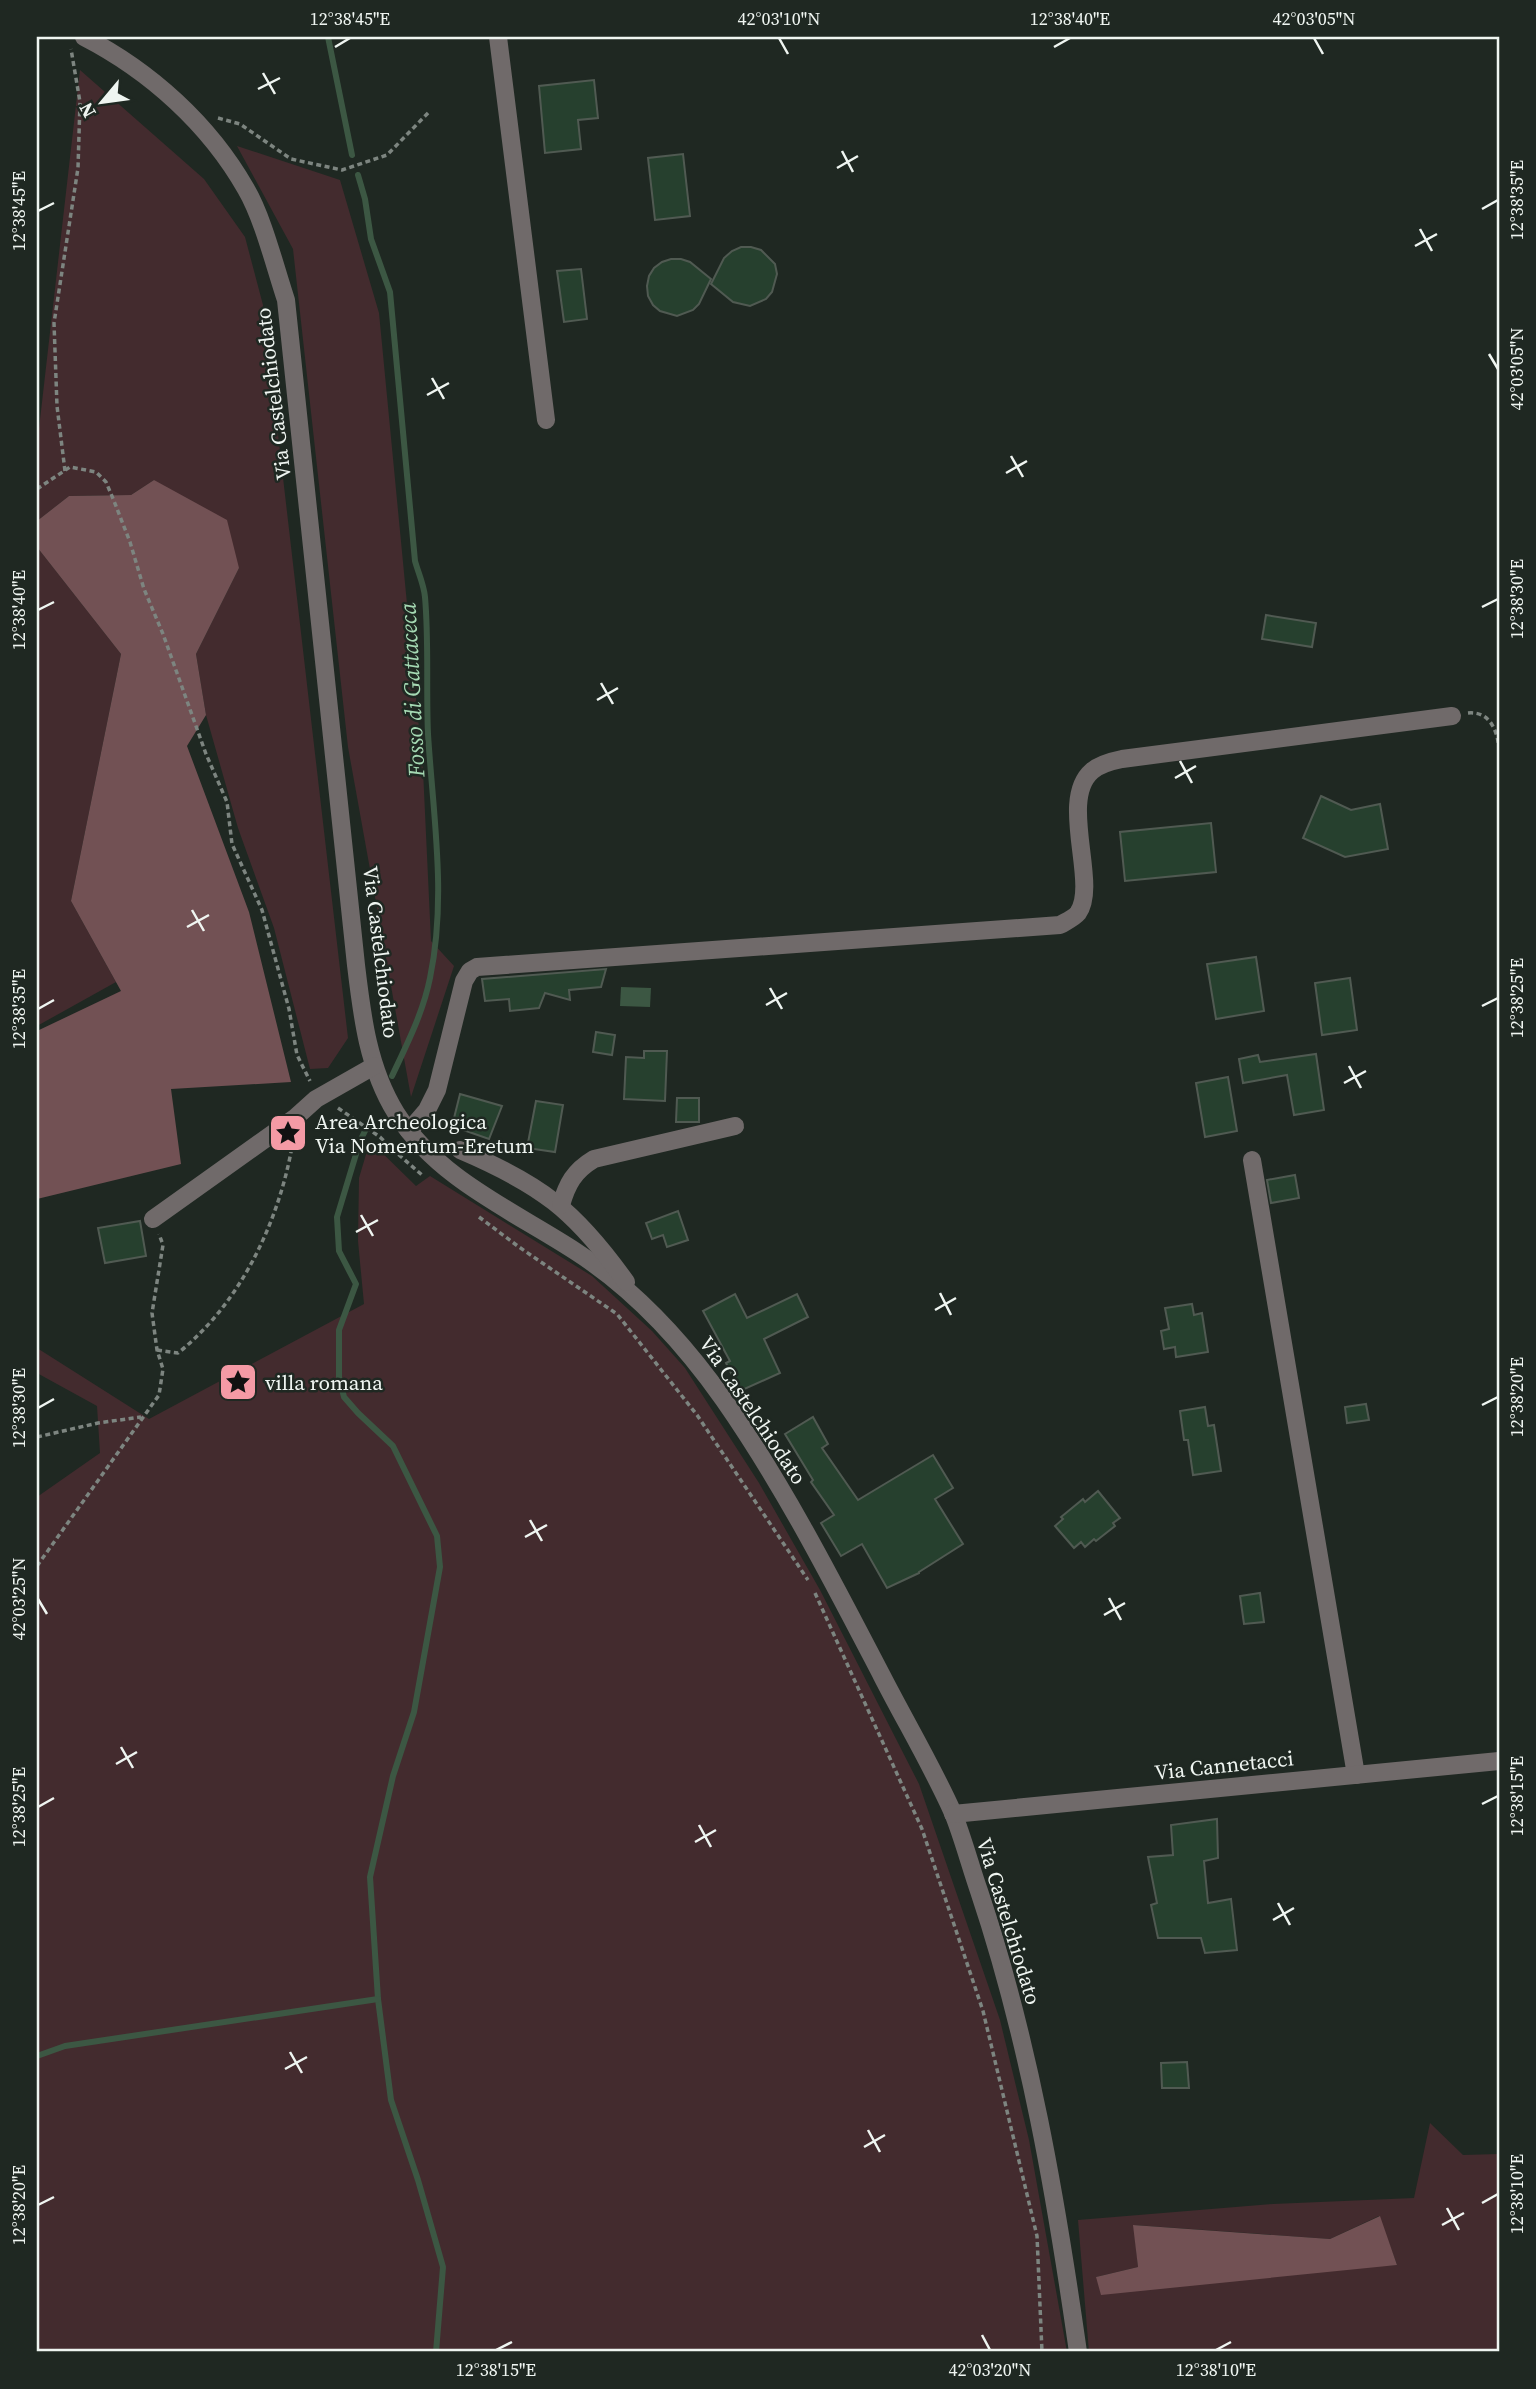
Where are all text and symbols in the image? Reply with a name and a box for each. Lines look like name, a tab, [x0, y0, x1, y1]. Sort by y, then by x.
text: 12°38'45"E	[310, 6, 390, 31]
text: 42°03'10"N	[738, 6, 820, 31]
text: 12°38'40"E	[1030, 6, 1110, 31]
text: 42°03'05"N	[1273, 6, 1355, 31]
north arrow	[66, 66, 136, 136]
text: N	[72, 98, 102, 123]
text: 12°38'35"E	[1504, 160, 1529, 240]
text: 12°38'45"E	[6, 171, 31, 251]
street label: Via Castelchiodato	[248, 306, 298, 482]
text: 42°03'05"N	[1504, 328, 1529, 410]
text: 12°38'30"E	[1504, 559, 1529, 639]
text: 12°38'40"E	[6, 570, 31, 650]
water label: Fosso di Gattaceca	[391, 602, 433, 779]
street label: Via Castelchiodato	[356, 864, 406, 1040]
text: 12°38'25"E	[1504, 958, 1529, 1038]
text: 12°38'35"E	[6, 969, 31, 1049]
place label: Area Archeologica Via Nomentum-Eretum	[315, 1107, 534, 1160]
place icon: Area Archeologica Via Nomentum-Eretum	[267, 1112, 309, 1154]
street label: Via Castelchiodato	[693, 1330, 813, 1490]
text: 12°38'20"E	[1504, 1357, 1529, 1437]
place icon: villa romana	[217, 1361, 259, 1403]
text: 12°38'30"E	[6, 1368, 31, 1448]
place label: villa romana	[265, 1368, 383, 1397]
text: 42°03'25"N	[6, 1558, 31, 1640]
street label: Via Cannetacci	[1153, 1743, 1295, 1787]
text: 12°38'15"E	[1504, 1756, 1529, 1836]
text: 12°38'25"E	[6, 1767, 31, 1847]
street label: Via Castelchiodato	[970, 1834, 1048, 2008]
text: 12°38'10"E	[1504, 2154, 1529, 2234]
text: 12°38'20"E	[6, 2165, 31, 2245]
text: 12°38'15"E	[456, 2357, 536, 2382]
text: 42°03'20"N	[949, 2357, 1031, 2382]
text: 12°38'10"E	[1176, 2357, 1256, 2382]

